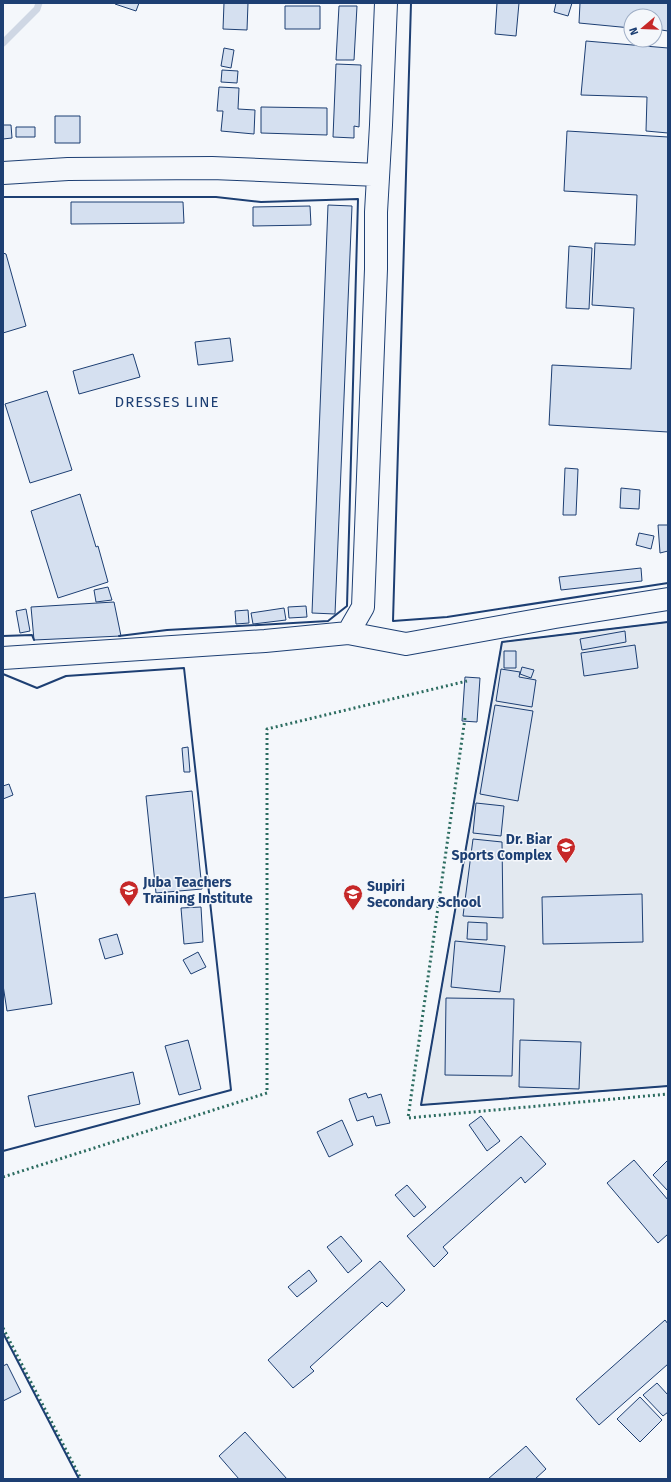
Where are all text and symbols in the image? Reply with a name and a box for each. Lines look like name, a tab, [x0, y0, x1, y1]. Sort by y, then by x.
north arrow	[623, 8, 663, 48]
text: N	[627, 26, 641, 37]
district label: DRESSES LINE	[115, 393, 219, 411]
place label: Dr. Biar Sports Complex	[451, 831, 553, 864]
school or university icon: Dr. Biar Sports Complex	[555, 836, 577, 864]
place label: Juba Teachers Training Institute	[142, 874, 253, 907]
place label: Supiri Secondary School	[367, 878, 482, 911]
school or university icon: Juba Teachers Training Institute	[118, 879, 140, 907]
school or university icon: Supiri Secondary School	[342, 883, 364, 911]

